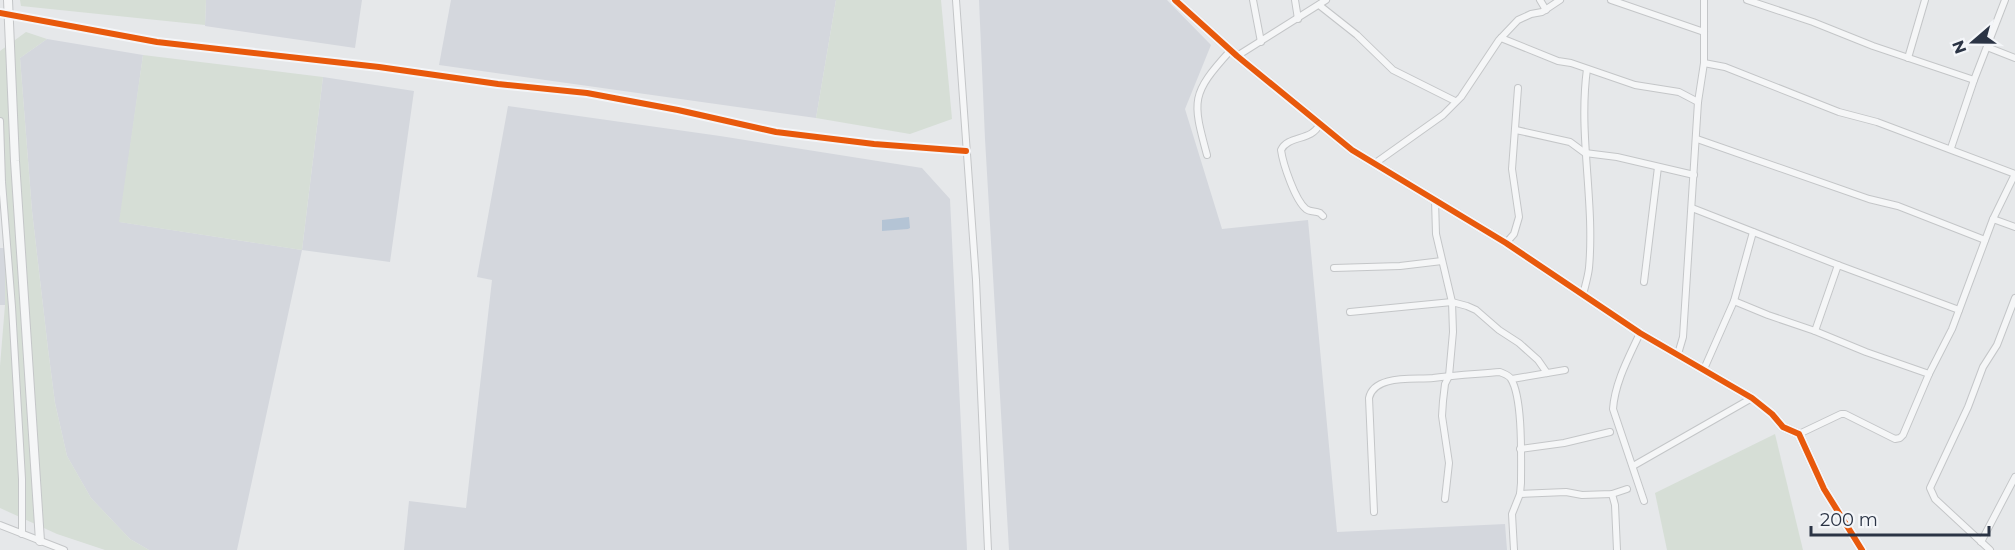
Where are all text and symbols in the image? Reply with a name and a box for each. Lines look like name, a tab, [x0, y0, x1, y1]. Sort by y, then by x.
north arrow	[1943, 12, 2003, 72]
text: N	[1948, 38, 1971, 56]
scale bar	[1811, 499, 1990, 537]
text: 200 m	[1820, 509, 1878, 531]

